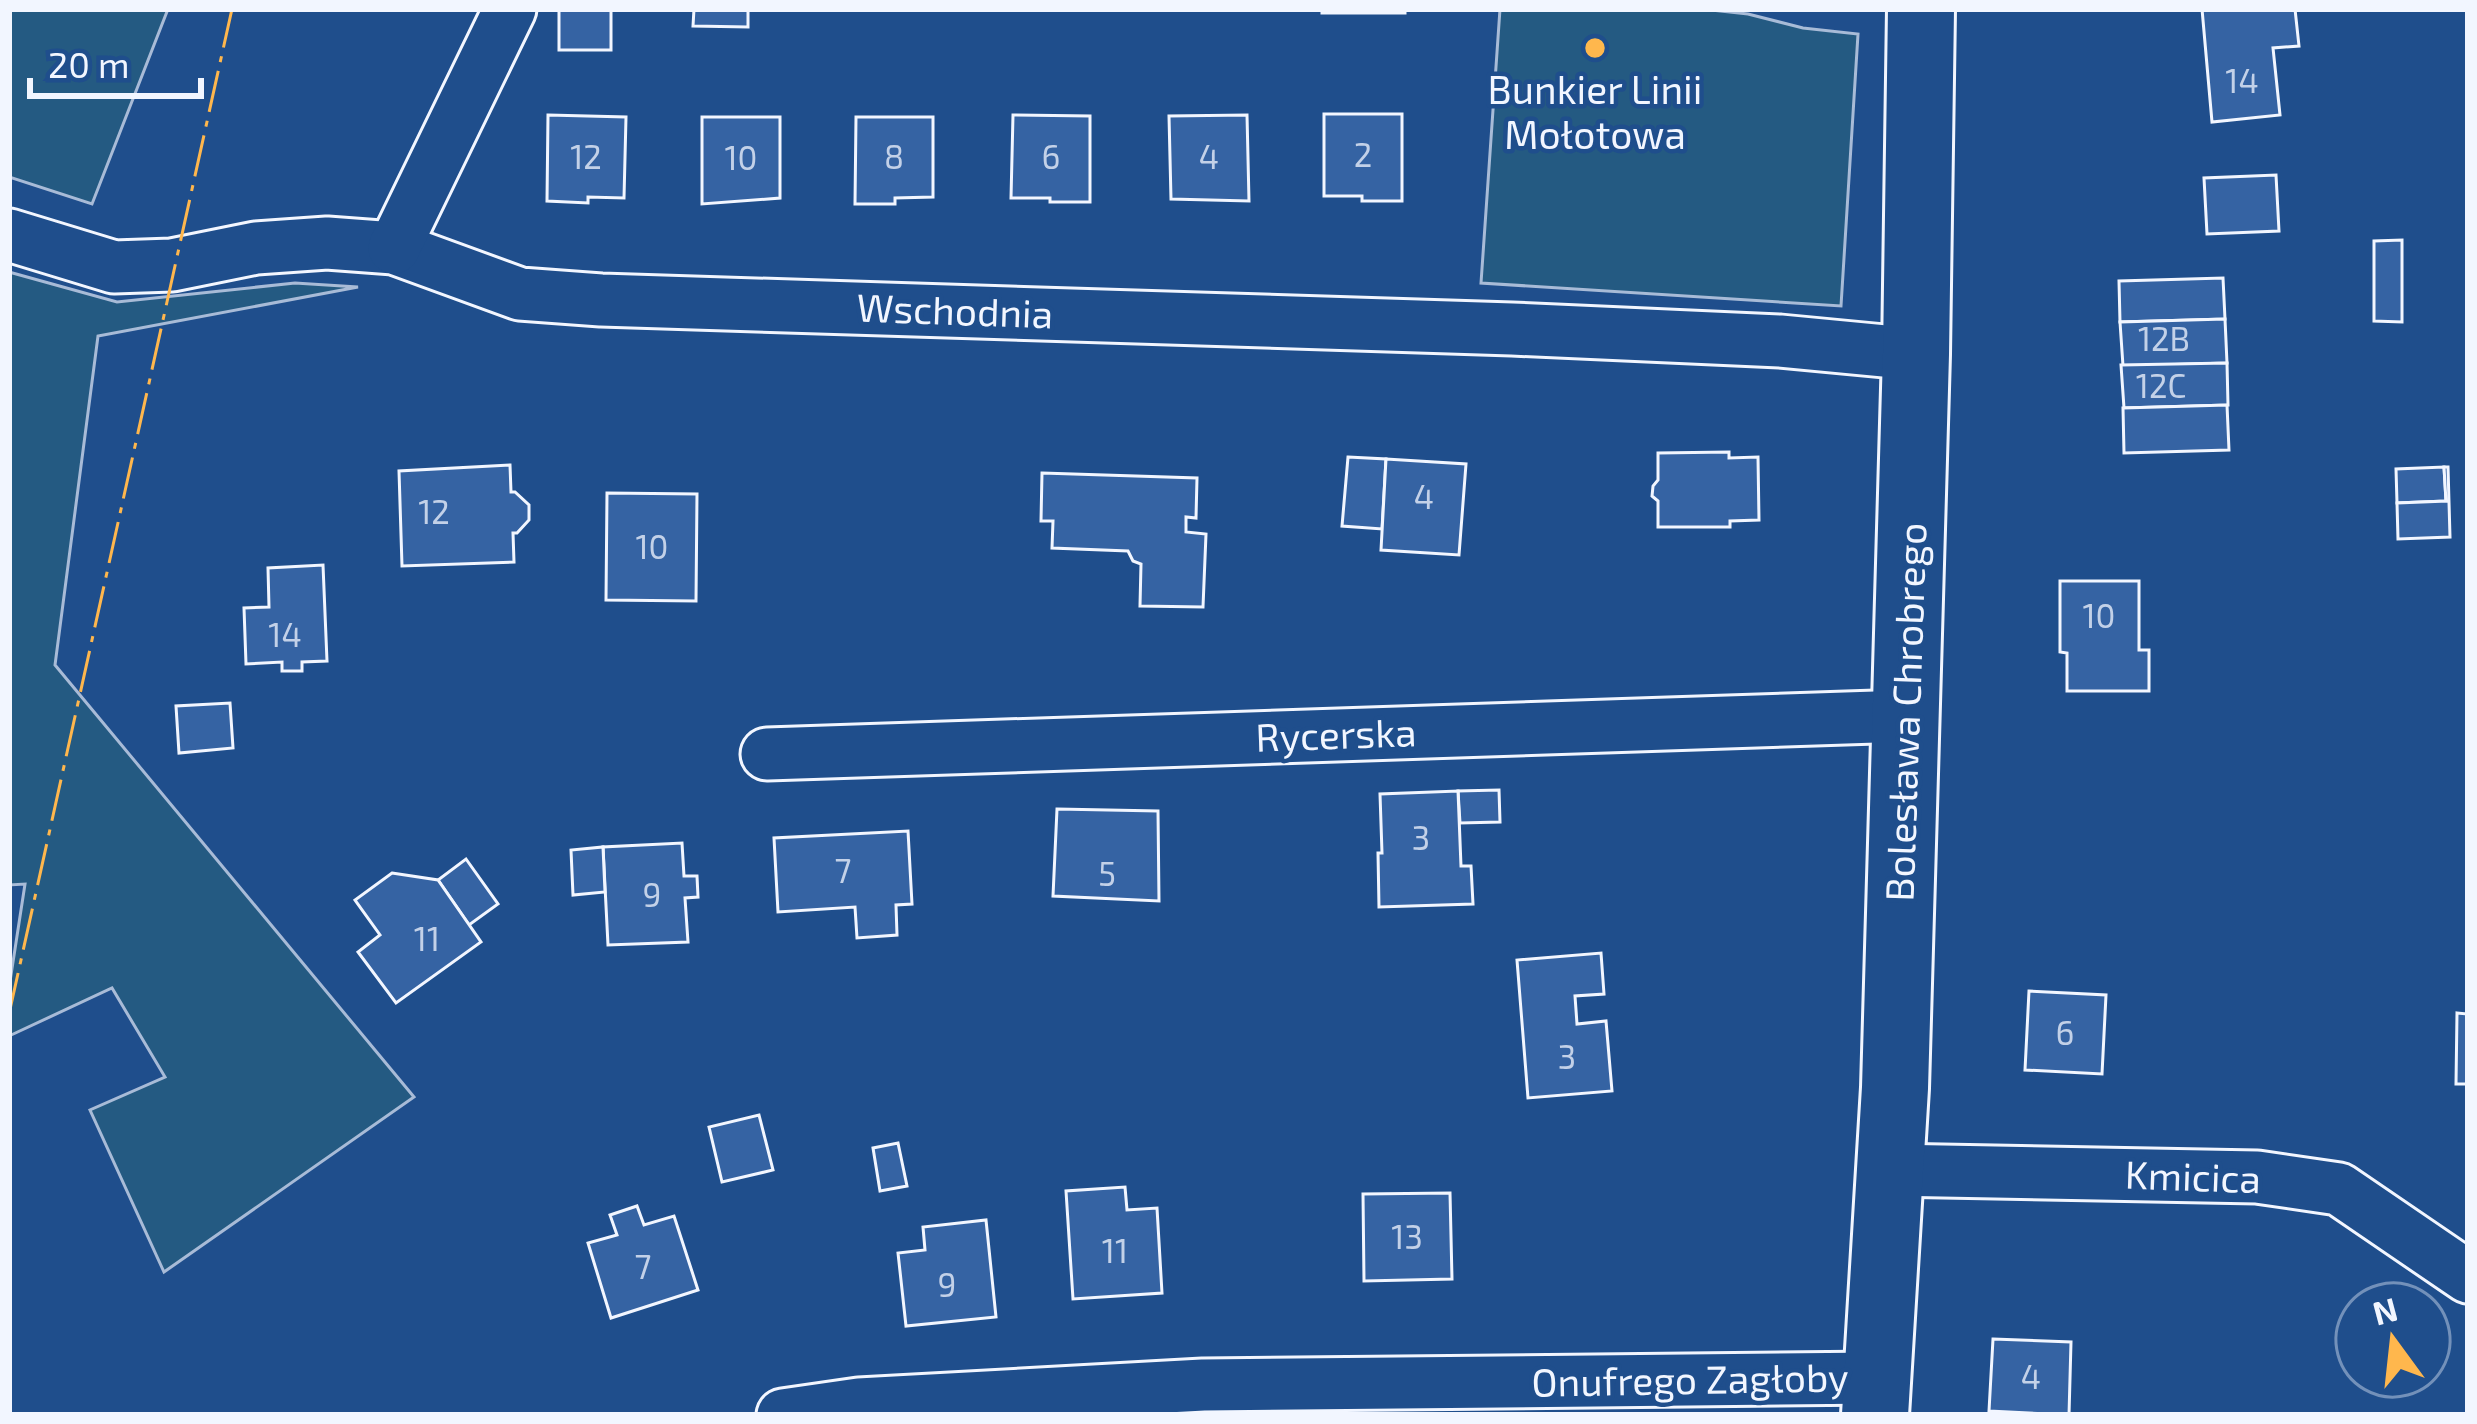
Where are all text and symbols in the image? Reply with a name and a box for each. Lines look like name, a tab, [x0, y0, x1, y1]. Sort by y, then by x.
scale bar	[30, 24, 201, 98]
marker: Bunkier Linii Mołotowa	[1582, 35, 1608, 61]
text: 20 m	[48, 42, 130, 85]
house number: 14	[2225, 60, 2259, 100]
place label: Bunkier Linii Mołotowa	[1488, 65, 1702, 157]
house number: 2	[1354, 134, 1372, 174]
house number: 12	[570, 136, 602, 176]
house number: 8	[884, 136, 904, 176]
house number: 6	[1042, 136, 1060, 176]
house number: 4	[1199, 136, 1219, 176]
house number: 10	[724, 137, 758, 177]
street label: Wschodnia	[856, 283, 1054, 336]
house number: 12B	[2138, 318, 2190, 358]
house number: 12C	[2136, 365, 2186, 405]
house number: 4	[1414, 476, 1434, 516]
house number: 12	[418, 491, 450, 531]
street label: Bolesława Chrobrego	[1874, 522, 1935, 902]
house number: 10	[635, 526, 669, 566]
house number: 10	[2082, 595, 2116, 635]
house number: 14	[268, 614, 302, 654]
street label: Rycerska	[1255, 707, 1417, 760]
house number: 3	[1412, 817, 1430, 857]
house number: 7	[835, 850, 851, 890]
house number: 5	[1098, 853, 1116, 893]
house number: 9	[643, 874, 661, 914]
house number: 11	[414, 918, 440, 958]
house number: 6	[2056, 1012, 2074, 1052]
house number: 3	[1558, 1036, 1576, 1076]
street label: Kmicica	[2124, 1150, 2262, 1201]
house number: 13	[1391, 1216, 1423, 1256]
house number: 11	[1102, 1230, 1128, 1270]
house number: 7	[635, 1246, 651, 1286]
house number: 9	[938, 1264, 956, 1304]
north arrow	[2333, 1280, 2453, 1400]
text: N	[2368, 1288, 2402, 1332]
street label: Onufrego Zagłoby	[1531, 1352, 1849, 1405]
house number: 4	[2021, 1356, 2041, 1396]

